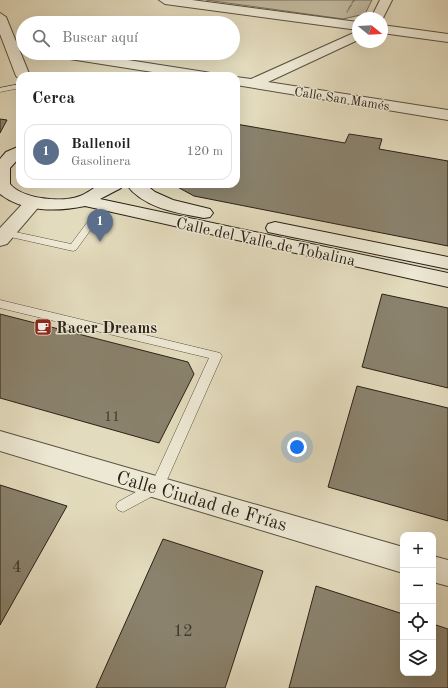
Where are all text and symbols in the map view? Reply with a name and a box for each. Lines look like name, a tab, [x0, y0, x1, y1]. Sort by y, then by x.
north arrow	[352, 12, 388, 48]
search box	[16, 16, 240, 60]
icon: search	[30, 27, 52, 49]
text: Buscar aquí	[62, 31, 138, 46]
street label: Calle San Mamés	[293, 86, 391, 113]
text: Cerca	[32, 90, 75, 107]
text: Ballenoil	[71, 137, 131, 152]
text: 1	[42, 145, 50, 158]
text: 120 m	[186, 145, 223, 158]
text: Gasolinera	[71, 155, 131, 168]
pin: 1	[87, 209, 113, 242]
street label: Calle del Valle de Tobalina	[175, 216, 357, 270]
cafe icon: Racer Dreams	[33, 317, 53, 337]
place label: Racer Dreams	[56, 321, 157, 337]
house number: 11	[104, 410, 120, 424]
your location	[287, 437, 307, 457]
street label: Calle Ciudad de Frías	[114, 469, 289, 536]
map controls	[400, 532, 436, 676]
button: +	[400, 532, 436, 568]
house number: 4	[12, 559, 22, 576]
button: −	[400, 568, 436, 604]
button: locate	[400, 604, 436, 640]
house number: 12	[173, 623, 193, 640]
button: layers	[400, 640, 436, 676]

